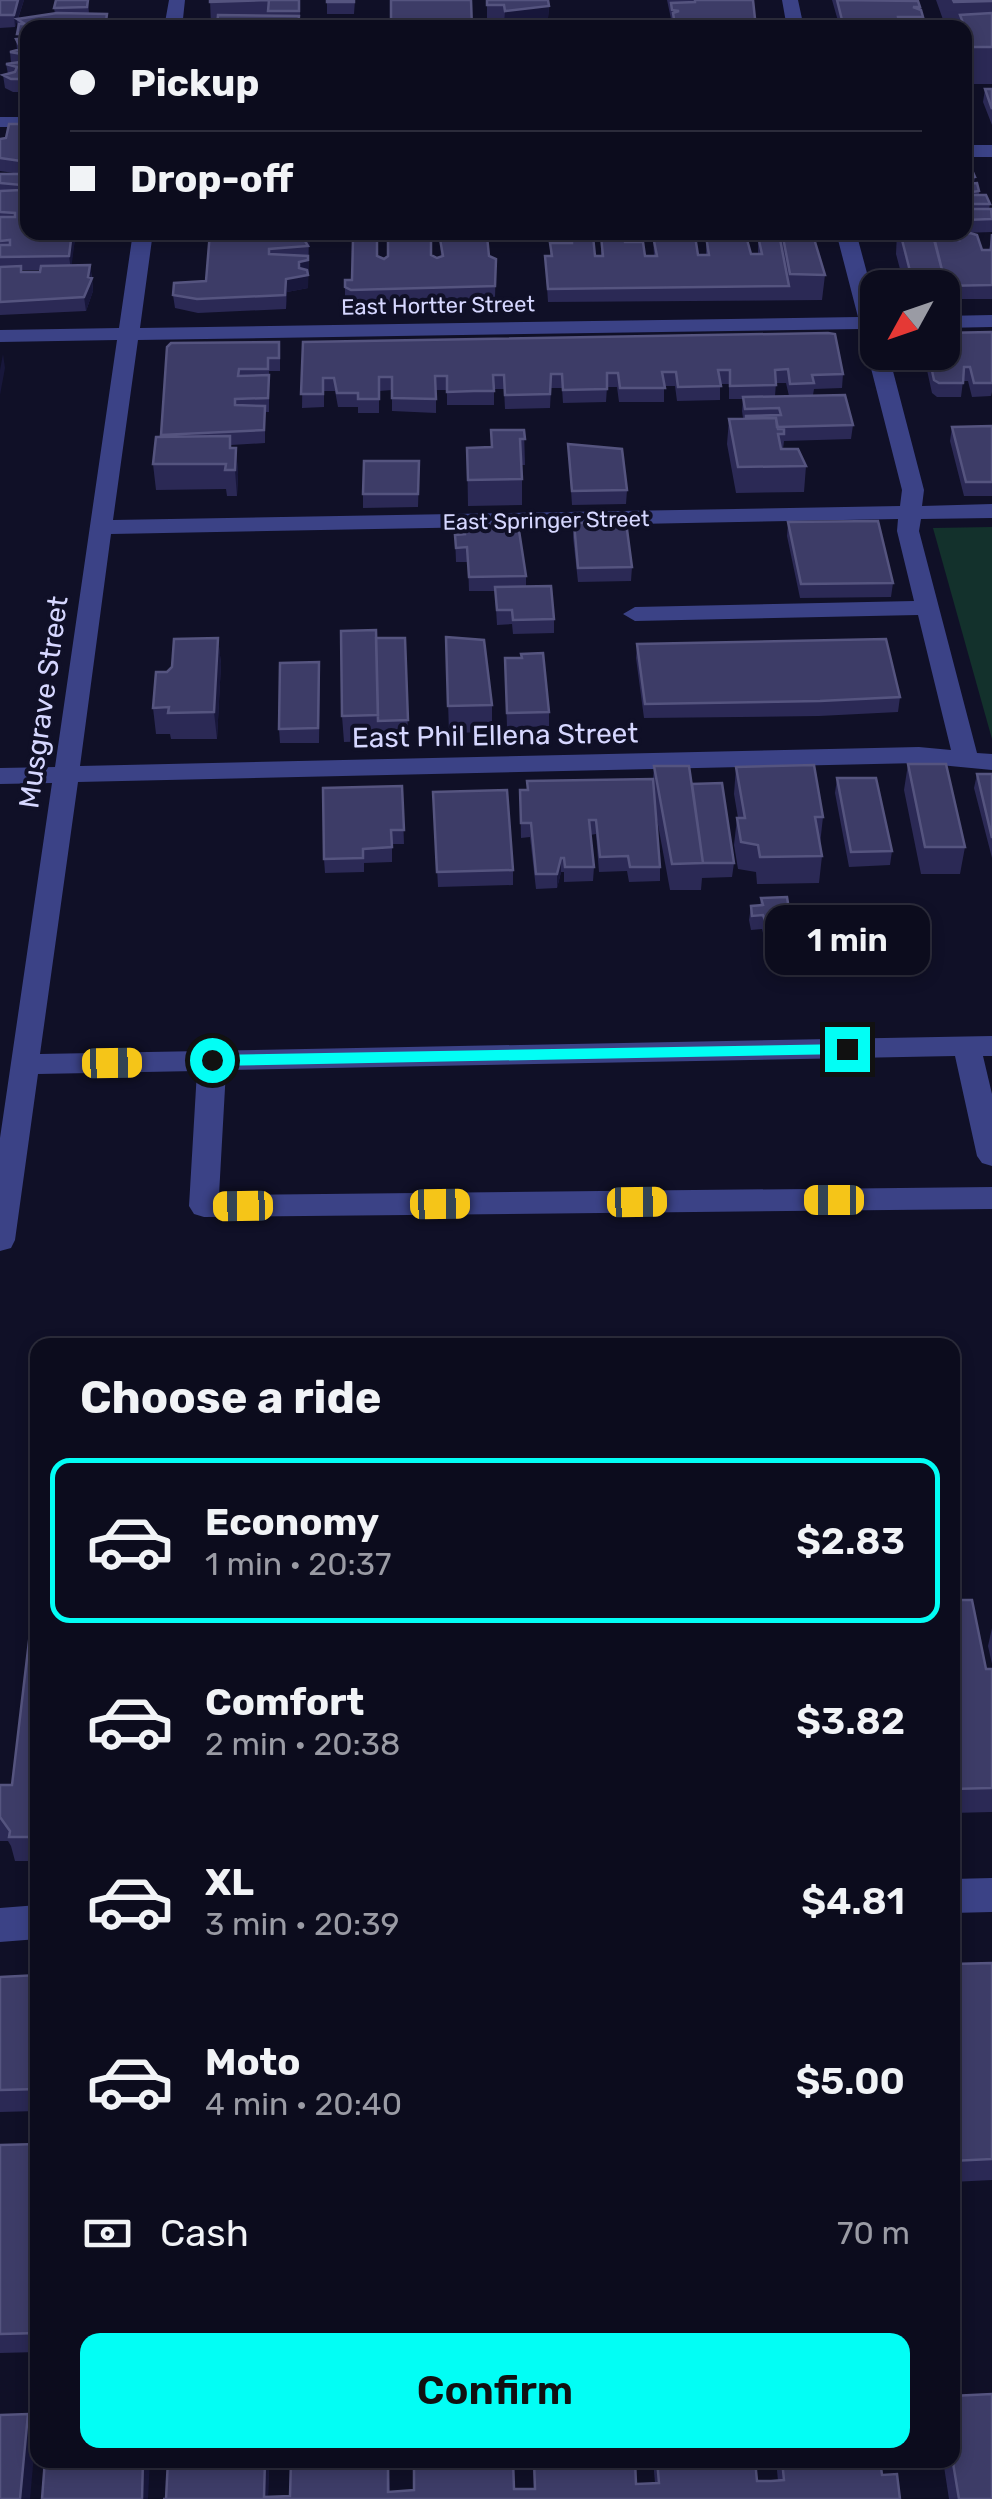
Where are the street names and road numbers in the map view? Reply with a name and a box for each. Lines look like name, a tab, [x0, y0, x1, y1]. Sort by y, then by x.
street label: East Hortter Street	[341, 290, 535, 321]
street label: East Springer Street	[442, 505, 650, 536]
street label: Musgrave Street	[12, 594, 75, 810]
street label: East Phil Ellena Street	[352, 717, 639, 754]

